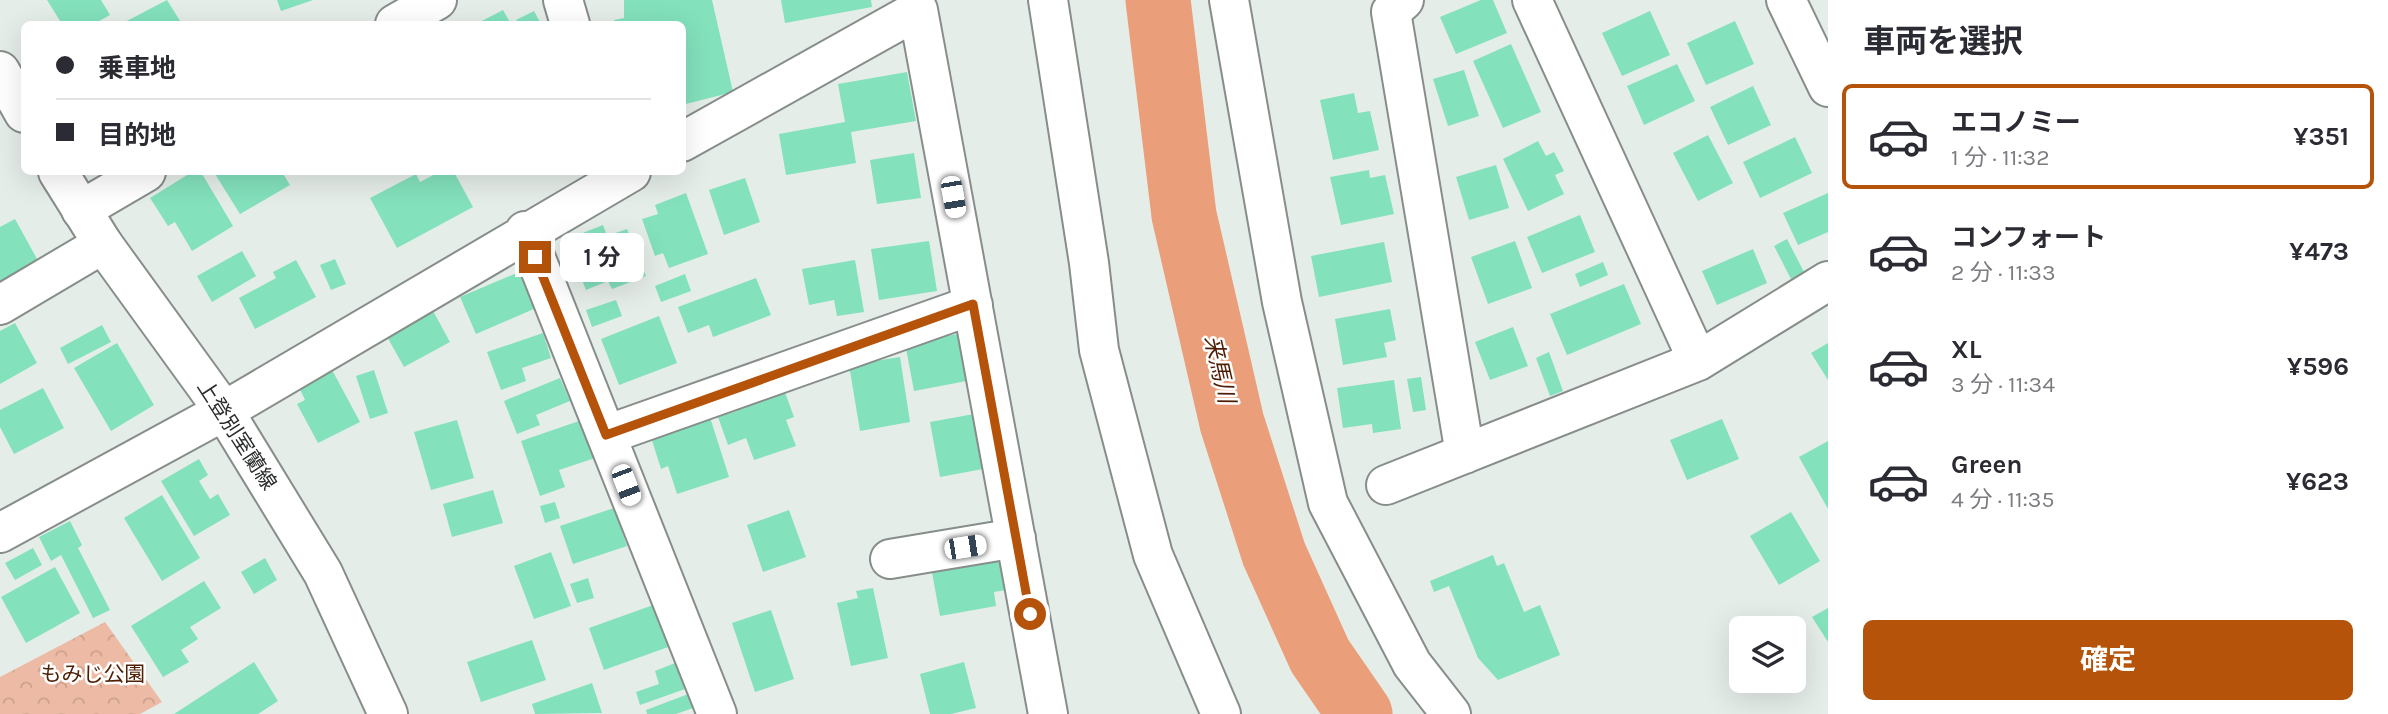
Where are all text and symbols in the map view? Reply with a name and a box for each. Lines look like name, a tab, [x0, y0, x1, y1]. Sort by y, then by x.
text: 車両を選択	[1863, 23, 2023, 60]
text: 乗車地	[98, 53, 176, 84]
icon: car	[1867, 105, 1930, 168]
text: エコノミー	[1951, 107, 2081, 138]
text: 目的地	[98, 120, 176, 151]
text: ¥351	[2293, 121, 2349, 152]
text: 1 分 · 11:32	[1951, 144, 2050, 171]
car	[940, 174, 967, 220]
icon: car	[1867, 220, 1930, 283]
text: コンフォート	[1951, 222, 2106, 253]
callout: 1 分	[560, 232, 644, 282]
text: ¥473	[2289, 236, 2349, 267]
route end	[519, 241, 551, 273]
text: 1 分	[583, 244, 621, 271]
text: 2 分 · 11:33	[1951, 259, 2056, 286]
water label: 来馬川	[1199, 332, 1241, 409]
text: XL	[1951, 334, 1982, 365]
icon: car	[1867, 335, 1930, 398]
text: ¥596	[2287, 351, 2349, 382]
text: 3 分 · 11:34	[1951, 371, 2055, 398]
street label: 上登別室蘭線	[193, 376, 281, 494]
text: Green	[1951, 449, 2023, 480]
icon: car	[1867, 450, 1930, 513]
car	[609, 462, 644, 508]
text: ¥623	[2286, 466, 2349, 497]
text: 4 分 · 11:35	[1951, 486, 2054, 513]
car	[943, 533, 988, 561]
route start	[1014, 598, 1046, 630]
map controls	[1729, 616, 1806, 693]
button: layers	[1729, 616, 1806, 693]
button: 確定	[1863, 620, 2353, 700]
park label: もみじ公園	[41, 662, 146, 686]

